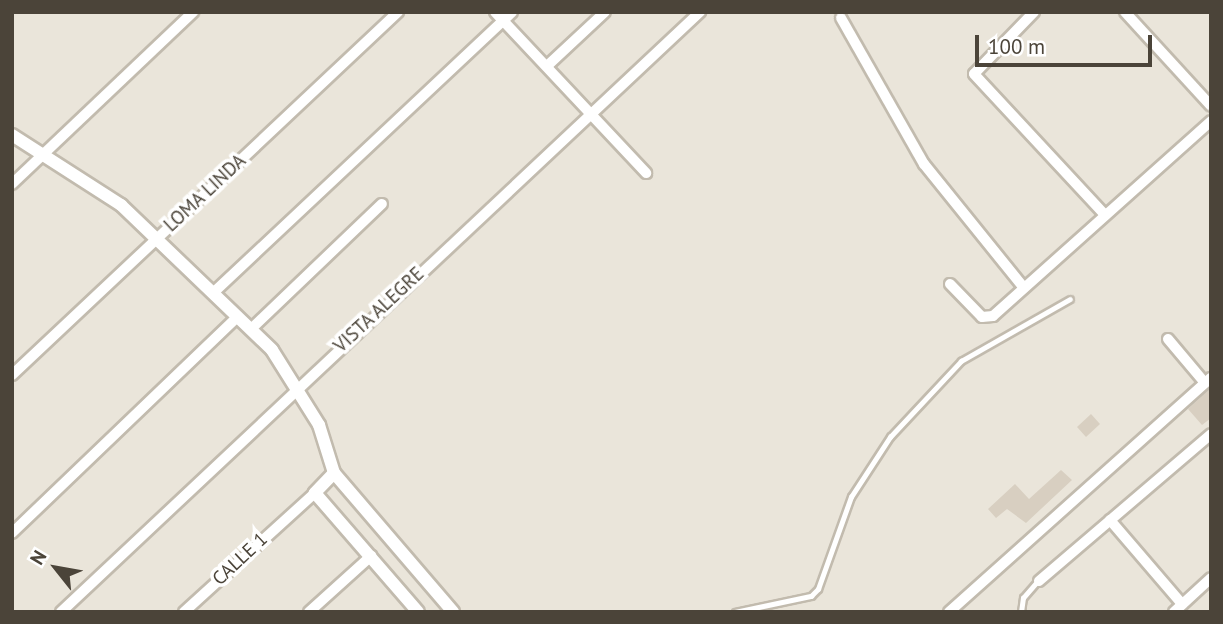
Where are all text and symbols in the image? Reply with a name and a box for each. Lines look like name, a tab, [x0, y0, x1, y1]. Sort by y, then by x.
scale bar	[978, 21, 1155, 65]
text: 100 m	[988, 33, 1045, 60]
street label: LOMA LINDA	[159, 149, 251, 237]
street label: VISTA ALEGRE	[329, 262, 429, 358]
street label: CALLE 1	[208, 528, 272, 590]
north arrow	[21, 533, 91, 603]
text: N	[24, 546, 51, 569]

